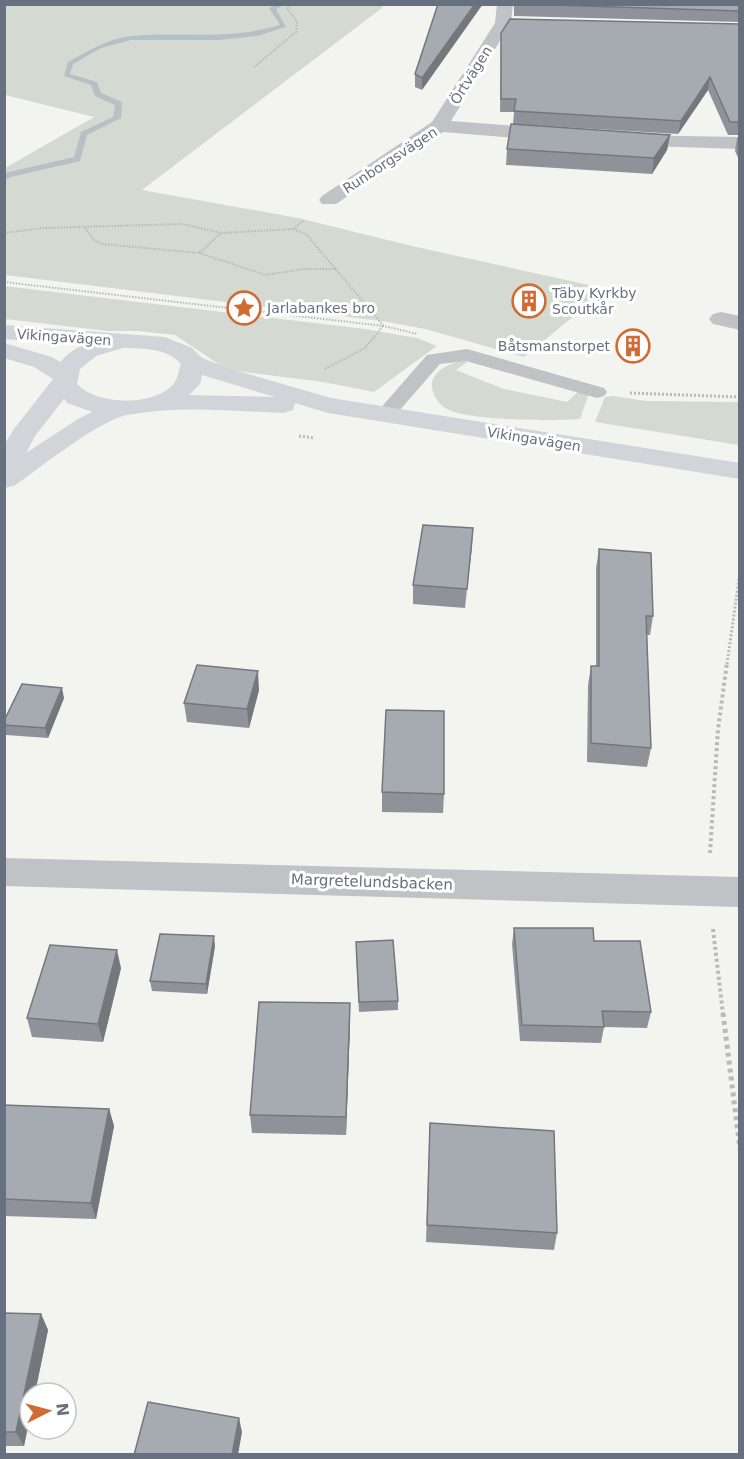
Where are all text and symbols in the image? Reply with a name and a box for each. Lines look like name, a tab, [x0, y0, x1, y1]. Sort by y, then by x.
street label: Örtvägen	[446, 42, 495, 107]
street label: Runborgsvägen	[340, 124, 440, 196]
building icon: Täby Kyrkby Scoutkår	[511, 283, 547, 319]
place label: Täby Kyrkby Scoutkår	[551, 285, 637, 317]
place icon: Jarlabankes bro	[226, 290, 262, 326]
place label: Jarlabankes bro	[266, 300, 375, 316]
street label: Vikingavägen	[16, 326, 112, 348]
building icon: Båtsmanstorpet	[615, 328, 651, 364]
place label: Båtsmanstorpet	[498, 338, 611, 354]
street label: Vikingavägen	[486, 424, 582, 454]
street label: Margretelundsbacken	[291, 870, 453, 894]
north arrow	[18, 1381, 78, 1441]
text: N	[52, 1402, 73, 1417]

